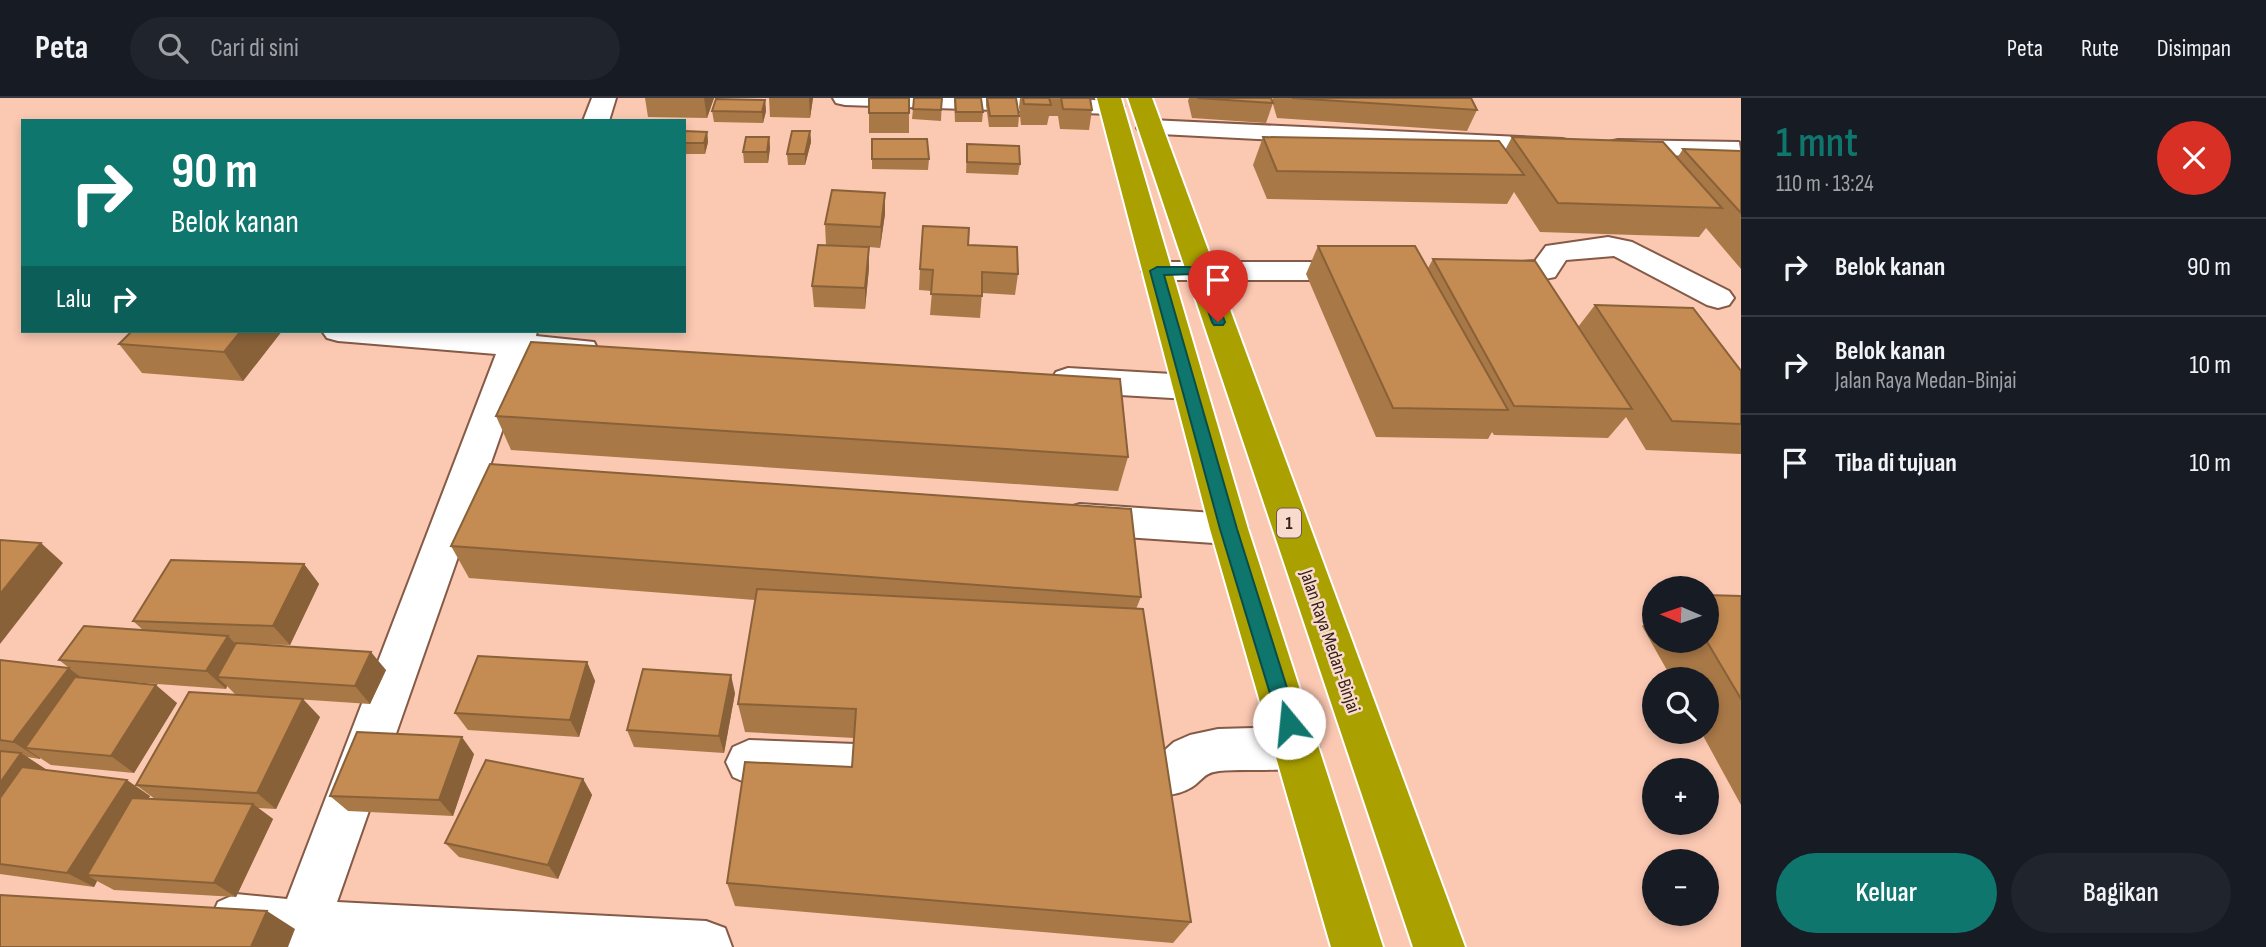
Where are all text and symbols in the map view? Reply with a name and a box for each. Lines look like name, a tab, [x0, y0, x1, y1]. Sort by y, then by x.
search box	[130, 17, 620, 80]
text: Peta	[35, 28, 88, 68]
icon: search	[154, 29, 192, 67]
text: Cari di sini	[210, 33, 299, 64]
text: Peta	[2007, 34, 2043, 63]
text: Rute	[2081, 34, 2119, 63]
text: Disimpan	[2157, 34, 2231, 63]
text: 1 mnt	[1776, 118, 1858, 169]
button: close	[2157, 121, 2231, 195]
text: 90 m	[171, 143, 258, 202]
icon: right	[56, 147, 147, 238]
text: 110 m · 13:24	[1776, 170, 1874, 198]
text: Belok kanan	[171, 203, 299, 242]
icon: right	[1776, 248, 1814, 286]
pin	[1188, 250, 1248, 322]
text: Belok kanan	[1835, 252, 1945, 283]
text: 90 m	[2187, 252, 2231, 283]
icon: arrive	[1199, 261, 1237, 299]
icon: right	[105, 280, 143, 318]
text: Lalu	[56, 284, 91, 315]
text: Belok kanan	[1835, 336, 1945, 367]
icon: right	[1776, 346, 1814, 384]
text: 10 m	[2189, 350, 2231, 381]
text: Jalan Raya Medan-Binjai	[1835, 367, 2017, 395]
icon: arrive	[1776, 444, 1814, 482]
text: Tiba di tujuan	[1835, 448, 1957, 479]
text: 10 m	[2189, 448, 2231, 479]
road number: 1	[1277, 508, 1301, 538]
street label: Jalan Raya Medan-Binjai	[1294, 566, 1365, 716]
north arrow	[1642, 576, 1718, 653]
map controls	[1642, 576, 1719, 926]
button: search	[1642, 667, 1719, 744]
position arrow	[1252, 686, 1326, 760]
button: +	[1642, 758, 1719, 835]
button: −	[1642, 849, 1719, 926]
button: Keluar	[1776, 853, 1997, 933]
button: Bagikan	[2011, 853, 2231, 933]

